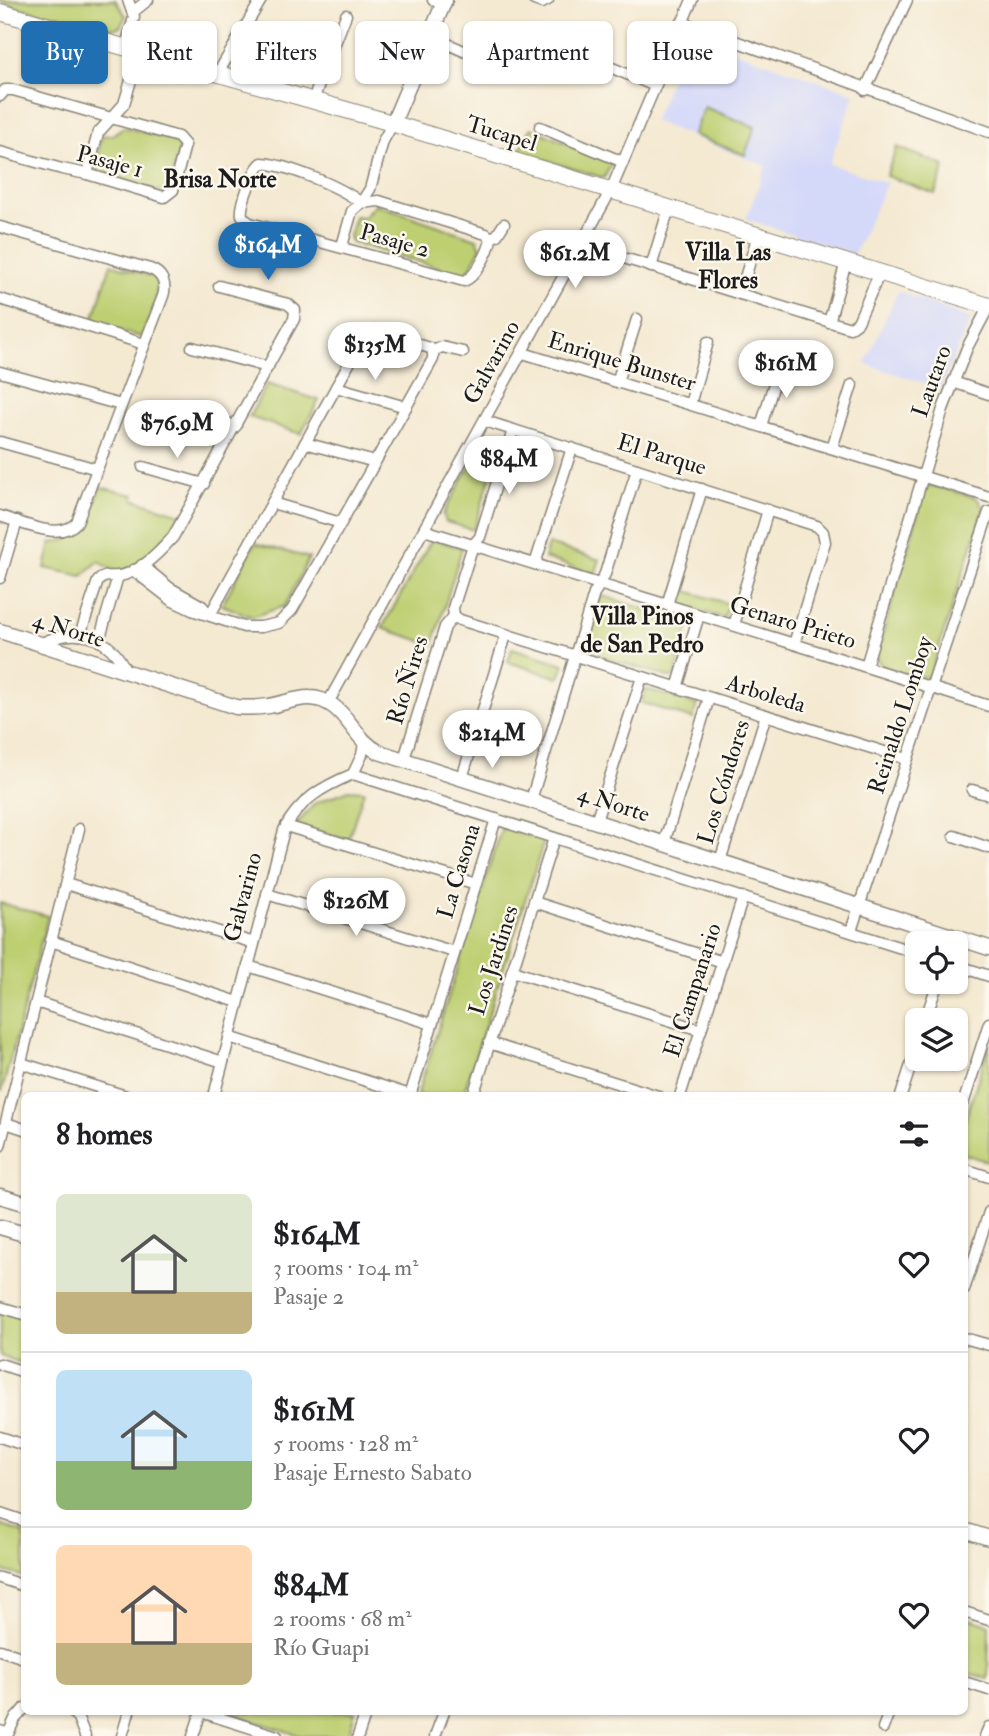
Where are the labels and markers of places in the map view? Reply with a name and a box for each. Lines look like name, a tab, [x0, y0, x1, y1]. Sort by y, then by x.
pin: $164M	[219, 222, 317, 282]
pin: $61.2M	[518, 230, 632, 290]
pin: $135M	[326, 322, 424, 382]
pin: $161M	[737, 340, 835, 400]
pin: $76.9M	[120, 400, 234, 460]
pin: $84M	[468, 436, 550, 496]
pin: $214M	[443, 710, 541, 770]
pin: $126M	[307, 878, 405, 938]

